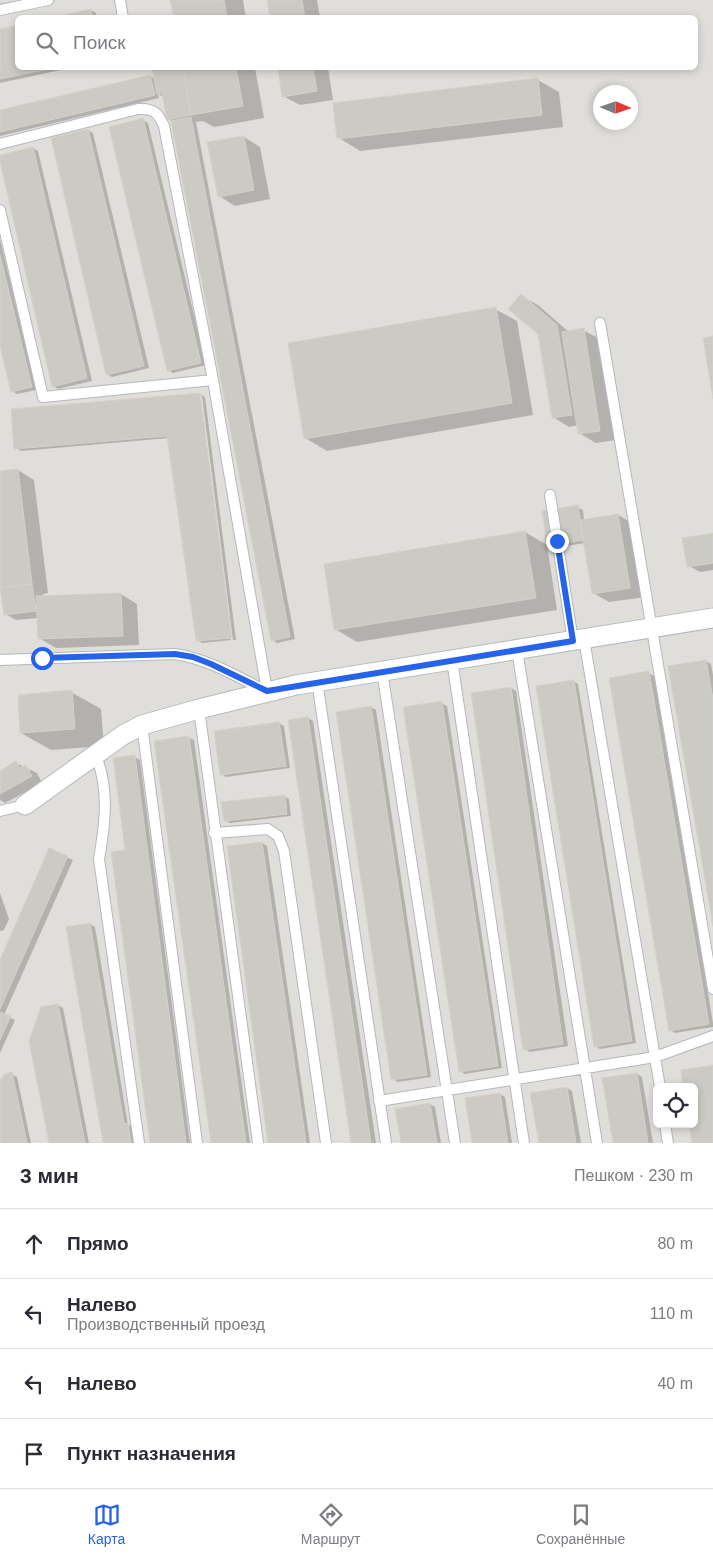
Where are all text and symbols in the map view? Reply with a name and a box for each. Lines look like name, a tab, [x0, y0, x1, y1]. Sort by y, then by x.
search box	[15, 15, 698, 70]
icon: search	[33, 29, 61, 57]
text: Поиск	[73, 32, 126, 53]
north arrow	[593, 85, 638, 130]
route end	[546, 530, 569, 553]
route start	[31, 647, 54, 670]
map controls	[653, 1083, 698, 1128]
button: locate	[653, 1083, 698, 1128]
text: 3 мин	[20, 1164, 79, 1187]
text: Пешком · 230 m	[574, 1167, 693, 1184]
icon: ahead	[20, 1230, 48, 1258]
text: Прямо	[67, 1233, 129, 1254]
text: 80 m	[657, 1235, 693, 1252]
text: Налево	[67, 1294, 137, 1315]
icon: left	[20, 1300, 48, 1328]
text: 110 m	[650, 1305, 693, 1322]
text: Производственный проезд	[67, 1316, 265, 1333]
icon: left	[20, 1370, 48, 1398]
text: Налево	[67, 1373, 137, 1394]
text: 40 m	[657, 1375, 693, 1392]
icon: arrive	[20, 1440, 48, 1468]
text: Пункт назначения	[67, 1443, 236, 1464]
tab: Карта	[88, 1501, 125, 1547]
tab: Маршрут	[301, 1501, 360, 1547]
tab: Сохранённые	[536, 1501, 625, 1547]

